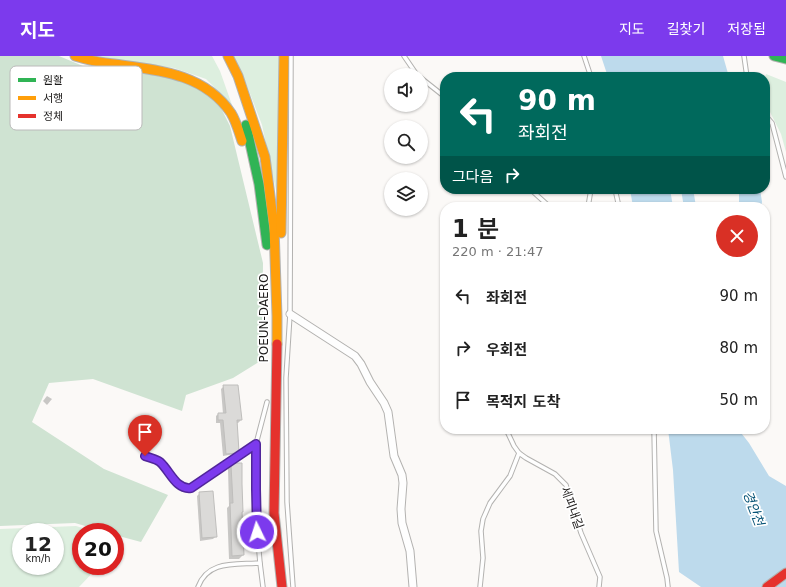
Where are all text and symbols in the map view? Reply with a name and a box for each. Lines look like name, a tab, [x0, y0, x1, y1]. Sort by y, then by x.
text: 지도	[20, 19, 55, 41]
text: 지도	[619, 21, 645, 37]
text: 길찾기	[667, 21, 705, 37]
text: 저장됨	[727, 21, 766, 37]
legend	[10, 66, 142, 130]
map controls	[384, 68, 428, 216]
button: sound	[384, 68, 428, 112]
text: 원활	[43, 74, 63, 87]
text: 90 m	[518, 84, 596, 117]
icon: left	[452, 88, 504, 140]
text: 서행	[43, 92, 63, 105]
text: 정체	[43, 110, 63, 123]
button: search	[384, 120, 428, 164]
text: 좌회전	[518, 122, 568, 143]
icon: right	[501, 164, 523, 186]
text: 그다음	[452, 168, 493, 186]
button: layers	[384, 172, 428, 216]
text: 1 분	[452, 215, 499, 243]
button: close	[716, 215, 758, 257]
text: 220 m · 21:47	[452, 244, 543, 259]
street label: POEUN-DAERO	[257, 274, 271, 362]
icon: left	[452, 285, 474, 307]
text: 90 m	[720, 287, 758, 305]
text: 좌회전	[486, 289, 527, 307]
icon: right	[452, 337, 474, 359]
text: 80 m	[720, 339, 758, 357]
text: 우회전	[486, 341, 527, 359]
icon: arrive	[452, 389, 474, 411]
text: 50 m	[720, 391, 758, 409]
text: 목적지 도착	[486, 393, 560, 411]
pin	[128, 415, 162, 456]
icon: arrive	[134, 421, 156, 443]
street label: 세피내길	[558, 485, 586, 531]
water label: 경안천	[740, 489, 767, 529]
position arrow	[236, 511, 278, 553]
speed limit sign: 20	[72, 523, 124, 575]
text: 12	[24, 532, 52, 556]
text: km/h	[25, 553, 51, 564]

